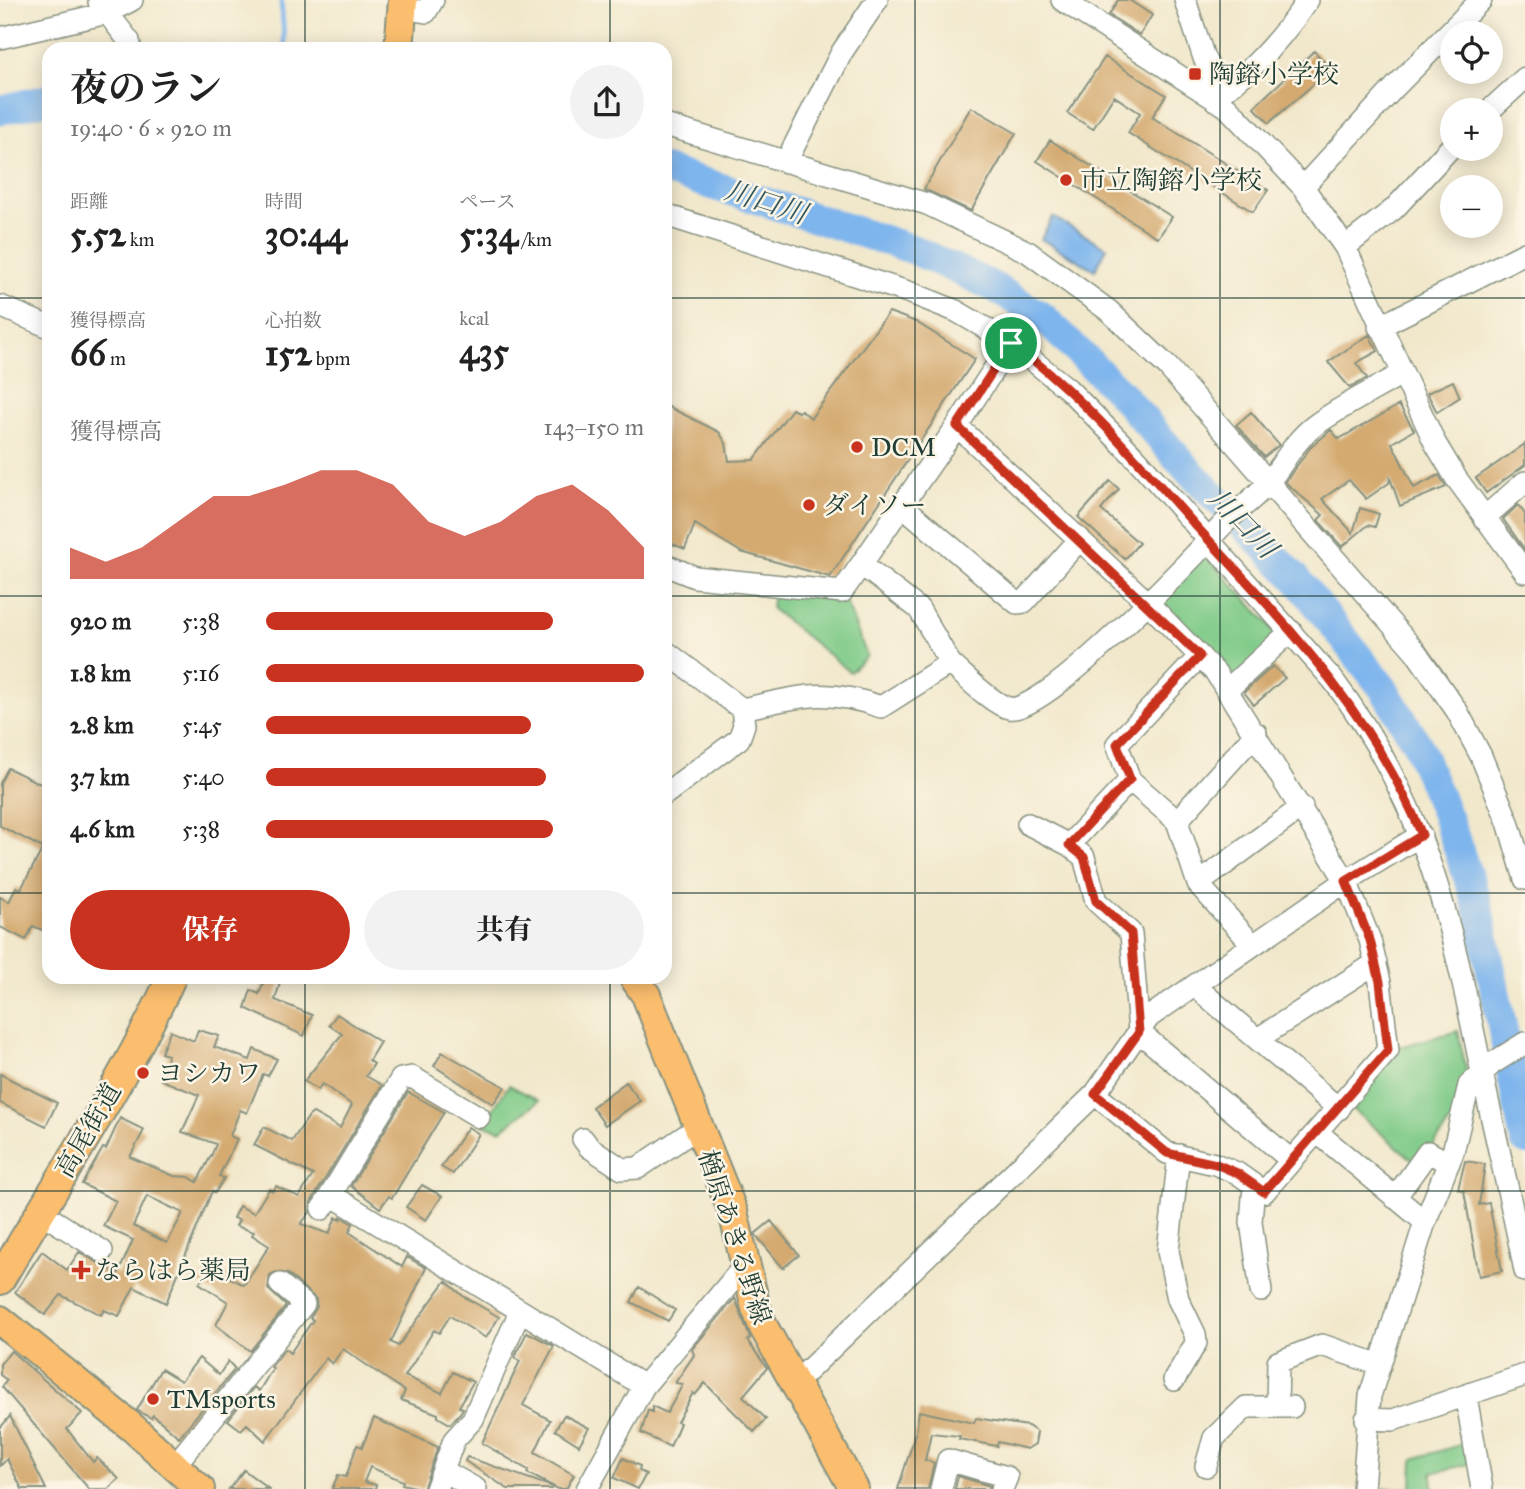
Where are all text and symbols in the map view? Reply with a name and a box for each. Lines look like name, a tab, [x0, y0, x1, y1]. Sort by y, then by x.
map controls	[1440, 21, 1503, 238]
button: locate	[1440, 21, 1503, 84]
place label: 陶鎔小学校	[1209, 58, 1339, 90]
text: 夜のラン	[70, 65, 222, 111]
button: share	[570, 65, 644, 139]
marker: 陶鎔小学校	[1187, 66, 1203, 82]
button: +	[1440, 98, 1503, 161]
text: 19:40 · 6 × 920 m	[70, 114, 232, 142]
place label: 市立陶鎔小学校	[1080, 164, 1262, 196]
water label: 川口川	[721, 172, 814, 233]
marker: 市立陶鎔小学校	[1058, 172, 1074, 188]
button: −	[1440, 175, 1503, 238]
text: 距離	[70, 190, 108, 213]
text: 時間	[265, 190, 303, 213]
text: ペース	[459, 190, 515, 213]
text: 5.52	[70, 213, 126, 256]
text: 30:44	[265, 213, 347, 256]
text: 5:34	[459, 213, 518, 256]
text: km	[126, 228, 155, 251]
text: /km	[518, 228, 552, 251]
text: kcal	[459, 307, 489, 330]
text: 獲得標高	[70, 309, 146, 332]
text: 心拍数	[265, 309, 322, 332]
pin	[981, 313, 1041, 373]
icon: arrive	[992, 324, 1030, 362]
text: 435	[459, 330, 509, 373]
text: 66	[70, 332, 106, 375]
text: 152	[265, 332, 312, 375]
text: m	[106, 347, 126, 370]
text: bpm	[312, 347, 350, 370]
text: 143–150 m	[544, 413, 644, 441]
text: 獲得標高	[70, 417, 162, 445]
place label: DCM	[871, 431, 936, 463]
marker: DCM	[849, 439, 865, 455]
water label: 川口川	[1201, 481, 1287, 568]
place label: ダイソー	[823, 489, 926, 521]
marker: ダイソー	[801, 497, 817, 513]
text: 920 m	[70, 607, 131, 635]
text: 5:38	[182, 607, 220, 635]
text: 1.8 km	[70, 659, 131, 687]
text: 5:16	[182, 659, 219, 687]
text: 2.8 km	[70, 711, 134, 739]
text: 5:45	[182, 711, 222, 739]
text: 3.7 km	[70, 763, 130, 791]
text: 5:40	[182, 763, 225, 791]
text: 4.6 km	[70, 815, 135, 843]
text: 5:38	[182, 815, 220, 843]
button: 保存	[70, 890, 350, 970]
button: 共有	[364, 890, 644, 970]
place label: ヨシカワ	[157, 1057, 261, 1089]
marker: ヨシカワ	[135, 1065, 151, 1081]
street label: 高尾街道	[48, 1077, 128, 1183]
street label: 楢原あきる野線	[692, 1146, 778, 1328]
place label: ならはら薬局	[95, 1254, 251, 1286]
marker: ならはら薬局	[73, 1262, 89, 1278]
place label: TMsports	[167, 1383, 276, 1415]
marker: TMsports	[145, 1391, 161, 1407]

